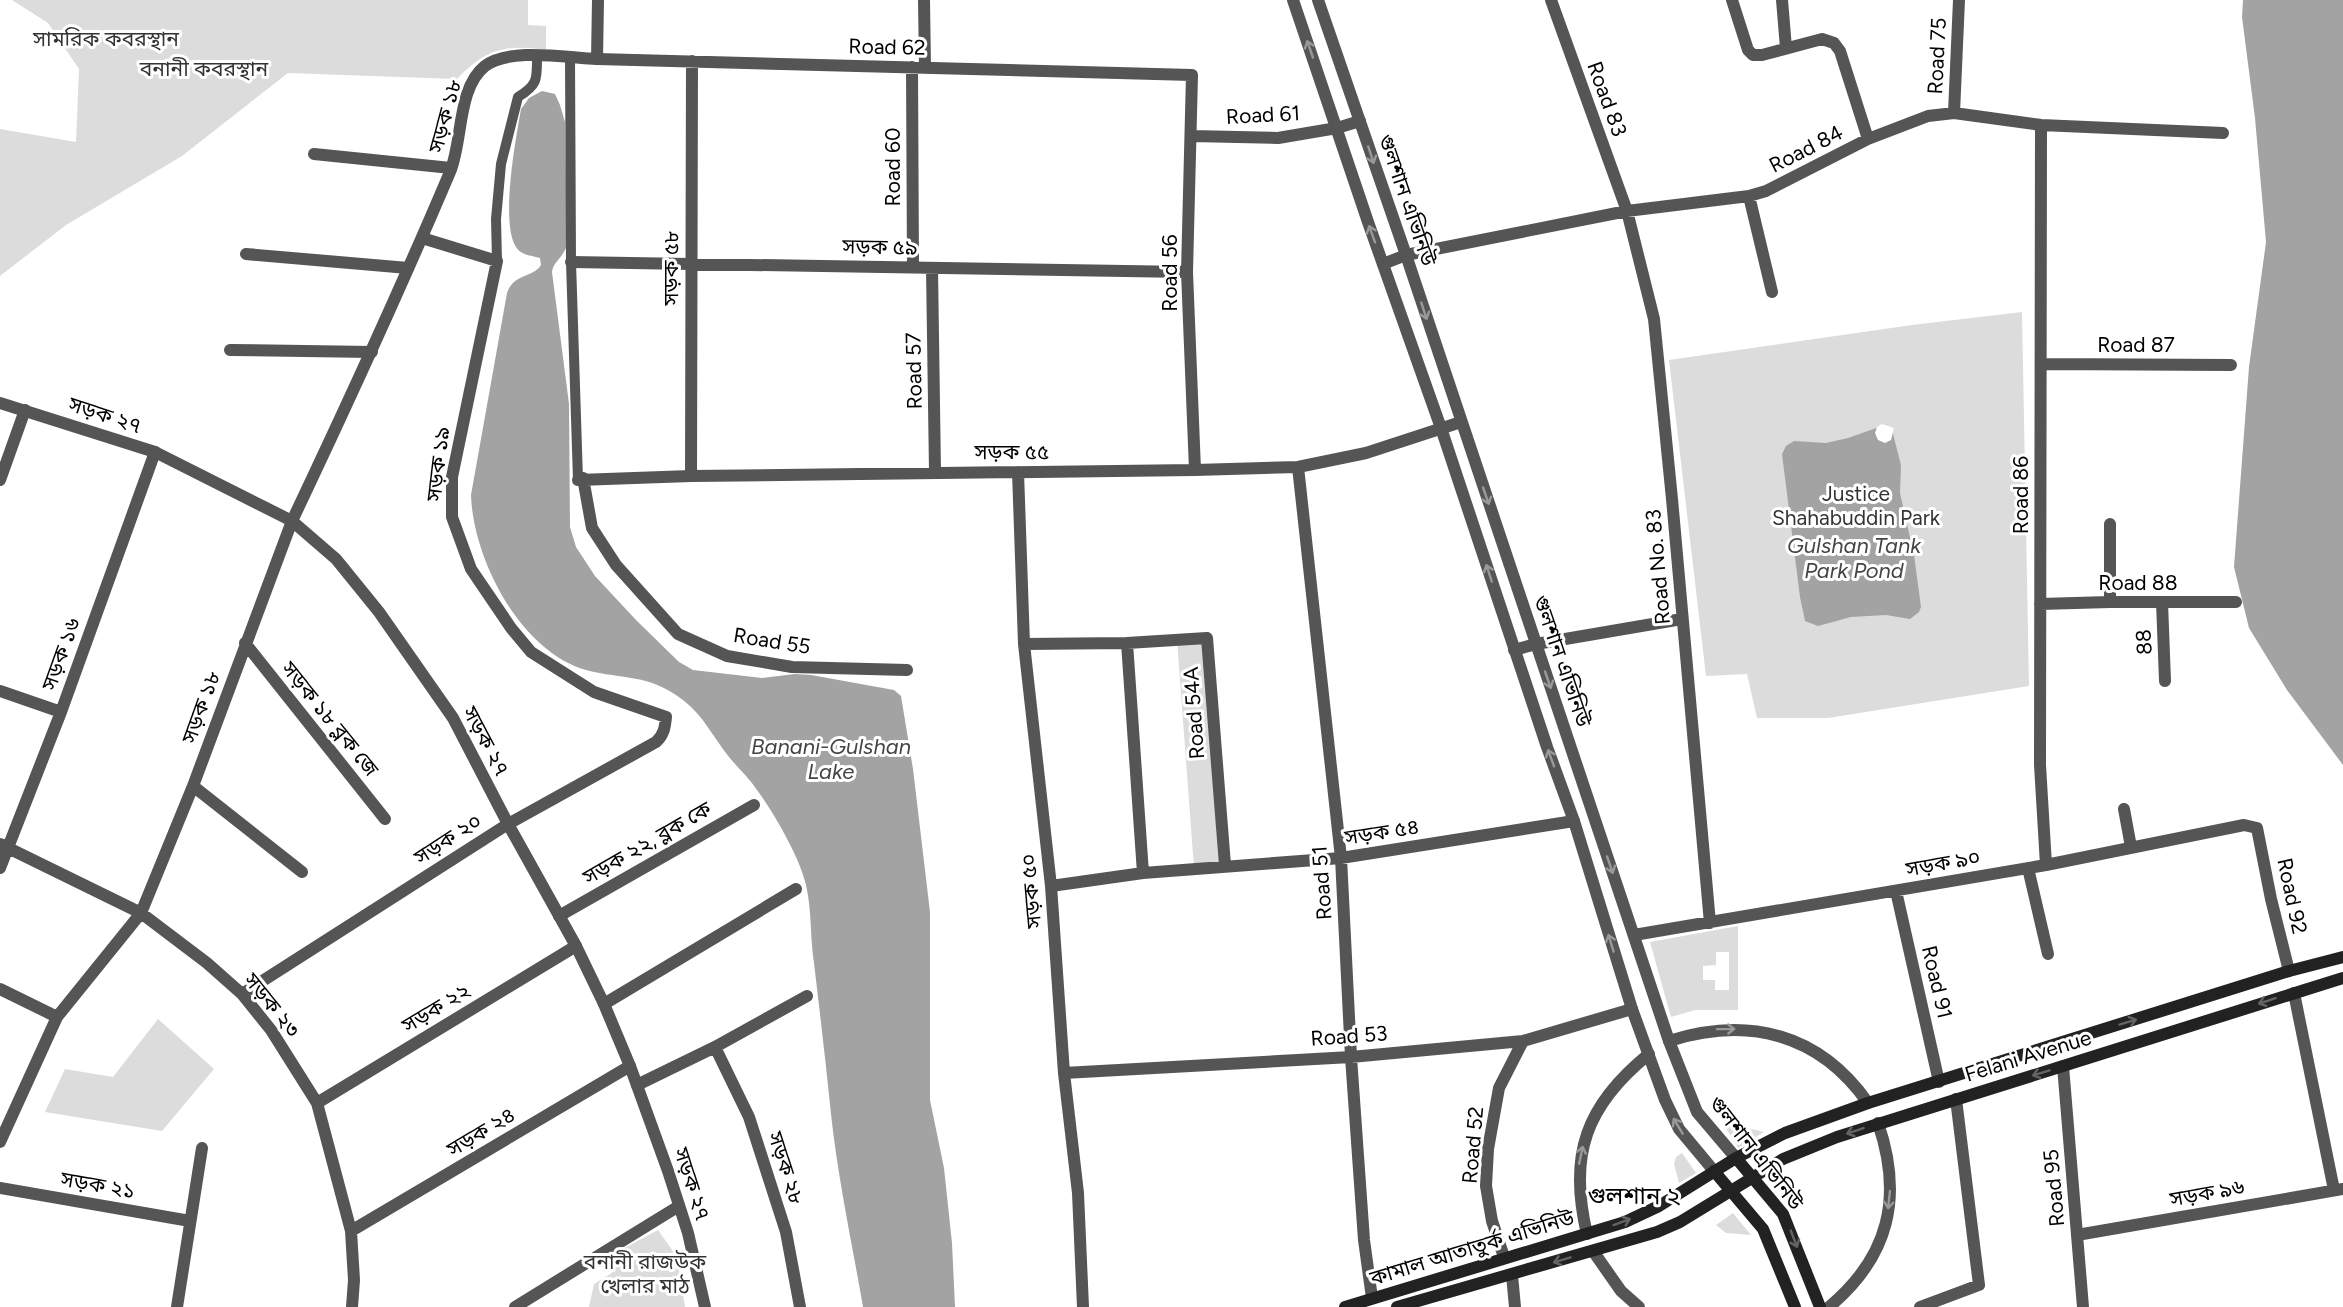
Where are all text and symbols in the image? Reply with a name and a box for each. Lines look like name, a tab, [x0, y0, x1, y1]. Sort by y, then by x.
street label: Road 75	[1922, 17, 1951, 95]
park label: সামরিক কবরস্থান	[32, 26, 179, 51]
street label: Road 62	[848, 33, 926, 60]
one-way arrow	[1303, 41, 1314, 59]
park label: বনানী কবরস্থান	[139, 56, 269, 81]
street label: Road 83	[1582, 58, 1633, 140]
street label: সড়ক ১৮	[422, 76, 466, 156]
street label: Road 61	[1225, 100, 1301, 129]
street label: Road 84	[1765, 119, 1847, 178]
street label: Road 60	[880, 128, 905, 206]
street label: গুলশান এভিনিউ	[1373, 131, 1442, 270]
one-way arrow	[1366, 145, 1377, 164]
one-way arrow	[1365, 225, 1376, 244]
street label: সড়ক ৫৮	[658, 230, 683, 307]
street label: সড়ক ৫৯	[841, 233, 918, 260]
street label: Road 56	[1157, 234, 1182, 312]
one-way arrow	[1419, 301, 1430, 320]
street label: Road 57	[900, 332, 927, 410]
street label: Road 87	[2097, 332, 2175, 357]
street label: সড়ক ২৭	[65, 391, 145, 438]
street label: সড়ক ১৯	[420, 425, 454, 504]
street label: সড়ক ৫৫	[973, 439, 1050, 464]
street label: Road 86	[2008, 456, 2033, 534]
park label: Justice Shahabuddin Park	[1772, 481, 1941, 530]
one-way arrow	[1481, 486, 1492, 505]
street label: Road No. 83	[1640, 508, 1675, 626]
water label: Gulshan Tank Park Pond	[1787, 532, 1922, 584]
one-way arrow	[1482, 564, 1493, 583]
street label: Road 88	[2098, 570, 2178, 595]
street label: গুলশান এভিনিউ	[1528, 592, 1597, 731]
street label: সড়ক ১৬	[36, 614, 85, 694]
street label: Road 55	[732, 622, 812, 659]
street label: 88	[2130, 628, 2157, 656]
street label: সড়ক ১৮ ব্লক জে	[276, 656, 385, 782]
street label: Road 54A	[1178, 666, 1209, 760]
street label: সড়ক ১৮	[176, 667, 225, 747]
one-way arrow	[1544, 670, 1555, 689]
street label: সড়ক ২৭	[457, 701, 515, 780]
water label: Banani-Gulshan Lake	[751, 733, 911, 785]
one-way arrow	[1544, 749, 1555, 767]
street label: সড়ক ২২, ব্লক কে	[577, 795, 716, 890]
street label: সড়ক ২০	[409, 808, 486, 870]
street label: সড়ক ৫৪	[1342, 813, 1421, 850]
street label: সড়ক ৯০	[1903, 844, 1982, 882]
street label: Road 51	[1306, 845, 1337, 921]
street label: সড়ক ৫০	[1015, 853, 1046, 931]
one-way arrow	[1606, 855, 1617, 874]
street label: Road 92	[2272, 856, 2313, 936]
one-way arrow	[1605, 934, 1616, 953]
street label: Road 91	[1917, 943, 1958, 1021]
street label: সড়ক ২৩	[238, 967, 306, 1042]
street label: সড়ক ২২	[396, 977, 475, 1038]
one-way arrow	[2258, 997, 2277, 1008]
one-way arrow	[2118, 1016, 2137, 1027]
street label: Road 53	[1310, 1020, 1388, 1051]
one-way arrow	[1715, 1024, 1735, 1035]
street label: Felani Avenue	[1962, 1024, 2094, 1087]
one-way arrow	[2032, 1068, 2051, 1079]
street label: গুলশান এভিনিউ	[1704, 1091, 1809, 1216]
street label: সড়ক ২৪	[441, 1102, 519, 1162]
street label: Road 52	[1457, 1105, 1488, 1185]
one-way arrow	[1671, 1118, 1683, 1135]
one-way arrow	[1846, 1126, 1865, 1137]
street label: সড়ক ২৮	[763, 1127, 810, 1207]
street label: সড়ক ২৭	[669, 1143, 716, 1223]
one-way arrow	[1576, 1146, 1587, 1166]
street label: Road 95	[2038, 1148, 2069, 1228]
street label: সড়ক ২১	[58, 1166, 137, 1203]
street label: সড়ক ৯৬	[2167, 1174, 2246, 1212]
district label: গুলশান ২	[1587, 1181, 1681, 1210]
one-way arrow	[1883, 1190, 1894, 1210]
street label: কামাল আতাতুর্ক এভিনিউ	[1366, 1204, 1578, 1292]
one-way arrow	[1612, 1216, 1631, 1227]
one-way arrow	[1789, 1229, 1800, 1247]
park label: বনানী রাজউক খেলার মাঠ	[583, 1249, 707, 1298]
one-way arrow	[1553, 1255, 1572, 1266]

